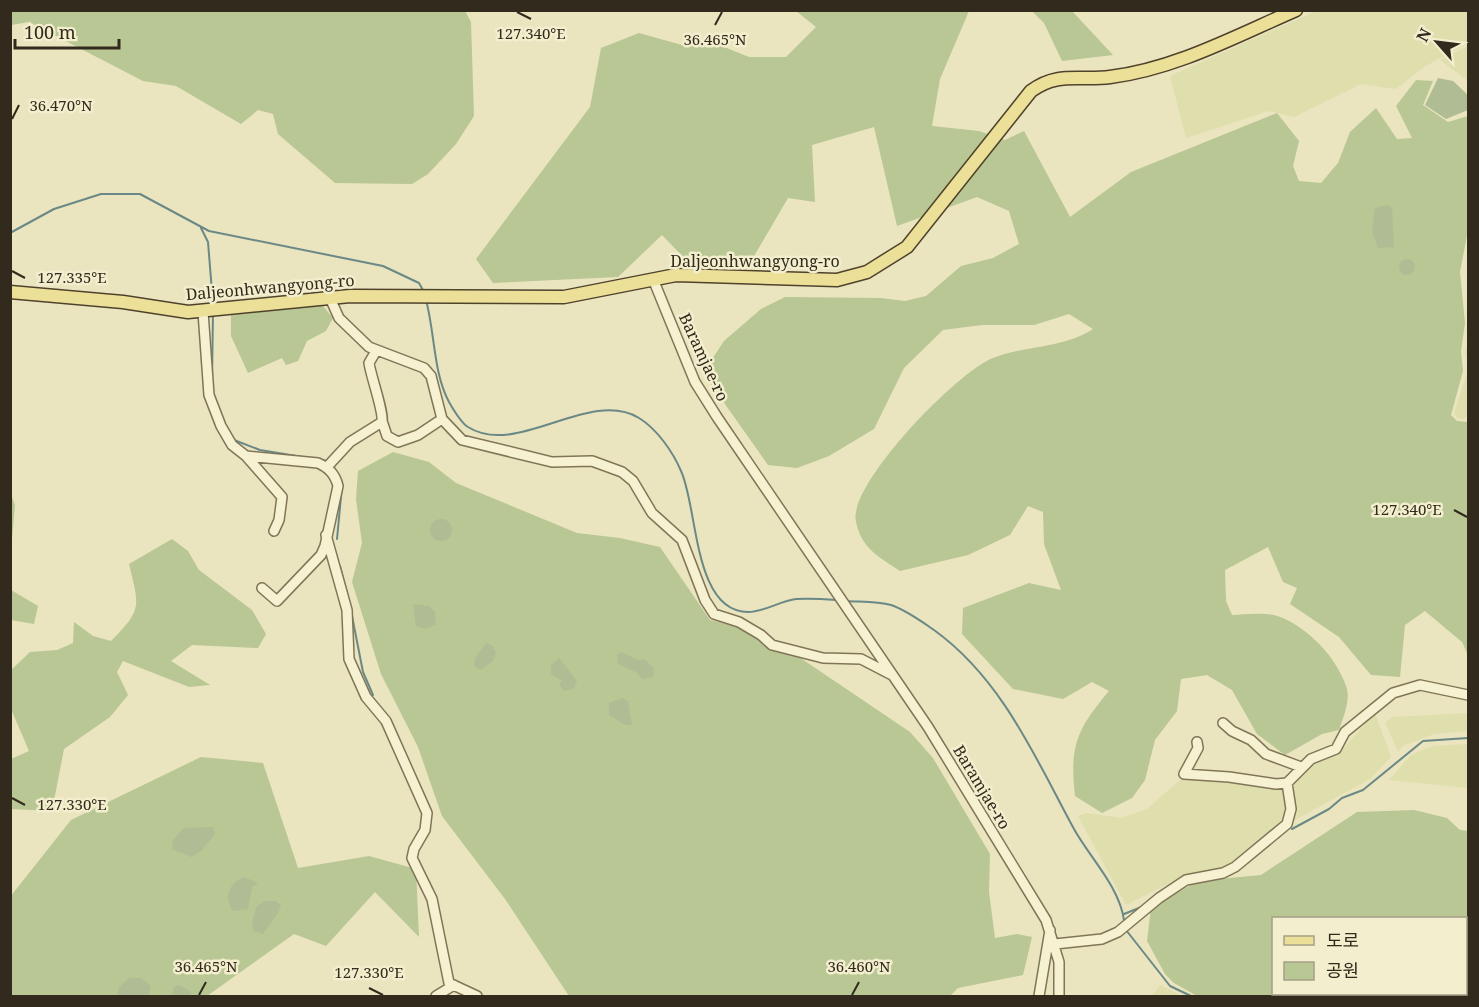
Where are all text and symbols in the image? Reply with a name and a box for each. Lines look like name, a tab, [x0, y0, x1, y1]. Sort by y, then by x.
scale bar	[15, 12, 118, 50]
north arrow	[1407, 12, 1467, 72]
text: 100 m	[24, 20, 76, 44]
text: 127.340°E	[496, 23, 566, 43]
text: N	[1411, 24, 1437, 46]
text: 36.465°N	[683, 29, 747, 49]
text: 36.470°N	[29, 95, 93, 115]
street label: Daljeonhwangyong-ro	[670, 250, 840, 272]
text: 127.335°E	[37, 267, 107, 287]
street label: Daljeonhwangyong-ro	[185, 269, 355, 305]
street label: Baramjae-ro	[674, 309, 734, 405]
text: 127.340°E	[1372, 499, 1442, 519]
street label: Baramjae-ro	[948, 741, 1016, 833]
text: 127.330°E	[37, 794, 107, 814]
legend	[1272, 917, 1467, 995]
text: 도로	[1326, 928, 1359, 952]
text: 36.465°N	[174, 956, 238, 976]
text: 36.460°N	[827, 956, 891, 976]
text: 공원	[1326, 958, 1359, 982]
text: 127.330°E	[334, 962, 404, 982]

